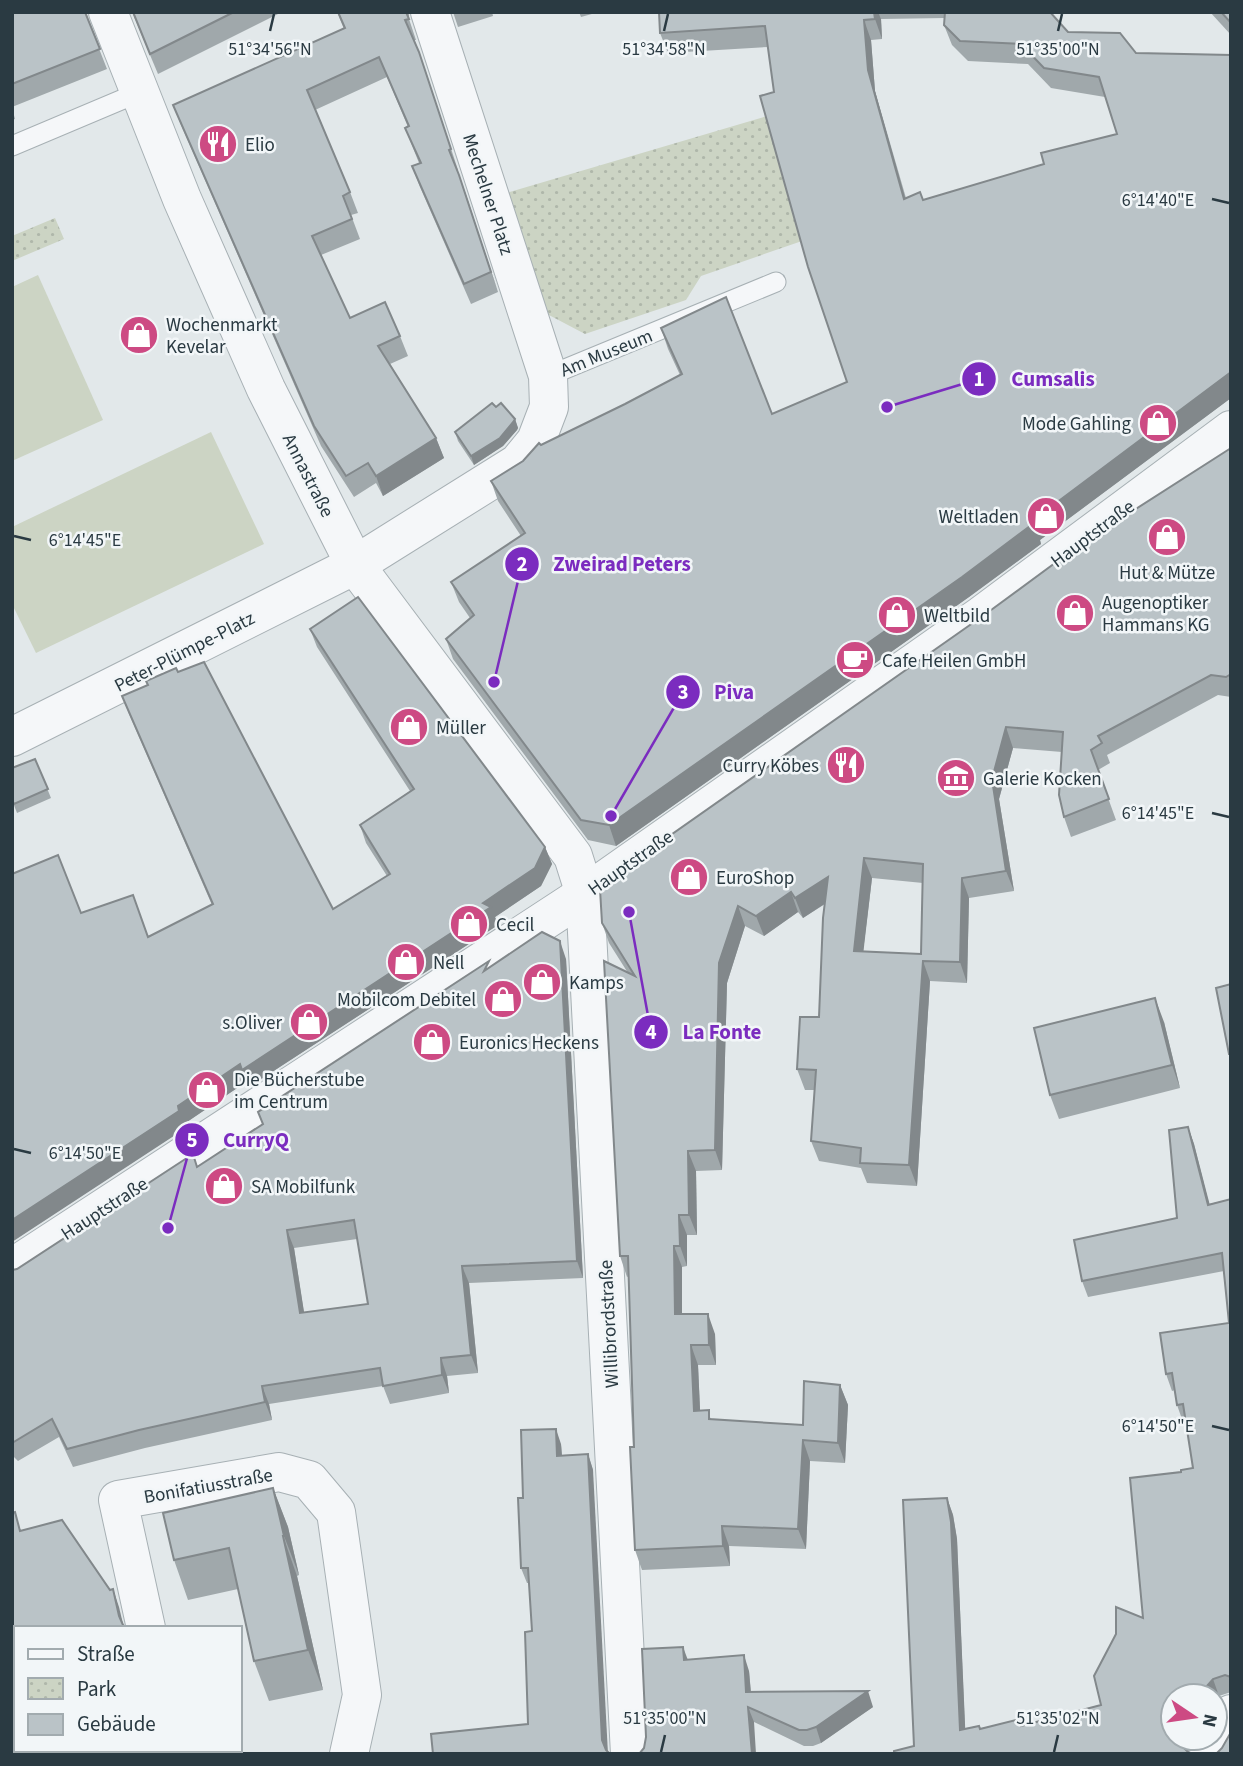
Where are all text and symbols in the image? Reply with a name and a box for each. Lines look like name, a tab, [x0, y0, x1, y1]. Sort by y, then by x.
text: 51°34'56"N	[228, 37, 312, 62]
text: 51°34'58"N	[622, 37, 706, 62]
text: 51°35'00"N	[1016, 37, 1100, 62]
restaurant icon: Elio	[197, 123, 239, 165]
street label: Mechelner Platz	[455, 130, 520, 259]
place label: Elio	[245, 132, 275, 159]
text: 6°14'40"E	[1122, 188, 1194, 213]
place label: Wochenmarkt Kevelar	[166, 312, 278, 361]
shop icon: Wochenmarkt Kevelar	[118, 314, 160, 356]
street label: Am Museum	[556, 323, 657, 384]
callout: Cumsalis	[962, 358, 1108, 400]
text: 1	[973, 364, 985, 394]
text: Cumsalis	[1011, 364, 1095, 394]
shop icon: Mode Gahling	[1137, 402, 1179, 444]
place label: Mode Gahling	[1022, 411, 1131, 438]
street label: Annastraße	[275, 429, 340, 522]
street label: Hauptstraße	[1045, 494, 1140, 575]
shop icon: Weltladen	[1025, 495, 1067, 537]
place label: Weltladen	[939, 504, 1019, 531]
shop icon: Hut & Mütze	[1146, 516, 1188, 558]
text: 6°14'45"E	[49, 528, 121, 553]
callout: Zweirad Peters	[504, 543, 705, 585]
text: 2	[516, 549, 528, 579]
text: Zweirad Peters	[553, 549, 691, 579]
place label: Hut & Mütze	[1119, 560, 1215, 587]
place label: Augenoptiker Hammans KG	[1102, 590, 1210, 639]
shop icon: Augenoptiker Hammans KG	[1054, 592, 1096, 634]
shop icon: Weltbild	[876, 594, 918, 636]
place label: Weltbild	[924, 603, 990, 630]
street label: Peter-Plümpe-Platz	[110, 605, 260, 699]
cafe icon: Cafe Heilen GmbH	[834, 639, 876, 681]
place label: Cafe Heilen GmbH	[882, 648, 1026, 675]
callout: Piva	[665, 671, 768, 713]
text: 3	[677, 677, 689, 707]
text: Piva	[714, 677, 754, 707]
shop icon: Müller	[388, 706, 430, 748]
place label: Müller	[436, 715, 486, 742]
restaurant icon: Curry Köbes	[825, 744, 867, 786]
place label: Curry Köbes	[723, 753, 819, 780]
museum icon: Galerie Kocken	[935, 757, 977, 799]
place label: Galerie Kocken	[983, 766, 1102, 793]
text: 6°14'45"E	[1122, 801, 1194, 826]
street label: Hauptstraße	[583, 824, 679, 903]
shop icon: EuroShop	[668, 856, 710, 898]
place label: EuroShop	[716, 865, 794, 892]
shop icon: Cecil	[448, 903, 490, 945]
place label: Cecil	[496, 912, 535, 939]
shop icon: Nell	[385, 941, 427, 983]
place label: Nell	[433, 950, 465, 977]
shop icon: Kamps	[521, 961, 563, 1003]
place label: Kamps	[569, 970, 624, 997]
shop icon: Mobilcom Debitel	[482, 978, 524, 1020]
place label: Mobilcom Debitel	[337, 987, 476, 1014]
shop icon: s.Oliver	[288, 1001, 330, 1043]
place label: s.Oliver	[222, 1010, 282, 1037]
callout: La Fonte	[633, 1011, 775, 1053]
text: 4	[645, 1017, 657, 1047]
text: La Fonte	[683, 1017, 762, 1047]
shop icon: Euronics Heckens	[411, 1021, 453, 1063]
place label: Euronics Heckens	[459, 1030, 599, 1057]
place label: Die Bücherstube im Centrum	[234, 1067, 364, 1116]
shop icon: Die Bücherstube im Centrum	[186, 1069, 228, 1111]
callout: CurryQ	[174, 1119, 303, 1161]
text: 5	[186, 1125, 198, 1155]
text: CurryQ	[223, 1125, 290, 1155]
text: 6°14'50"E	[49, 1141, 121, 1166]
shop icon: SA Mobilfunk	[203, 1165, 245, 1207]
street label: Hauptstraße	[56, 1171, 154, 1247]
place label: SA Mobilfunk	[251, 1174, 356, 1201]
street label: Willibrordstraße	[593, 1259, 626, 1389]
text: 6°14'50"E	[1122, 1414, 1194, 1439]
street label: Bonifatiusstraße	[142, 1462, 275, 1511]
legend	[14, 1626, 242, 1752]
text: Straße	[77, 1639, 135, 1669]
text: Park	[77, 1674, 117, 1704]
north arrow	[1159, 1682, 1229, 1752]
text: 51°35'00"N	[623, 1706, 707, 1731]
text: 51°35'02"N	[1016, 1706, 1100, 1731]
text: Gebäude	[77, 1709, 156, 1739]
text: N	[1195, 1711, 1224, 1730]

